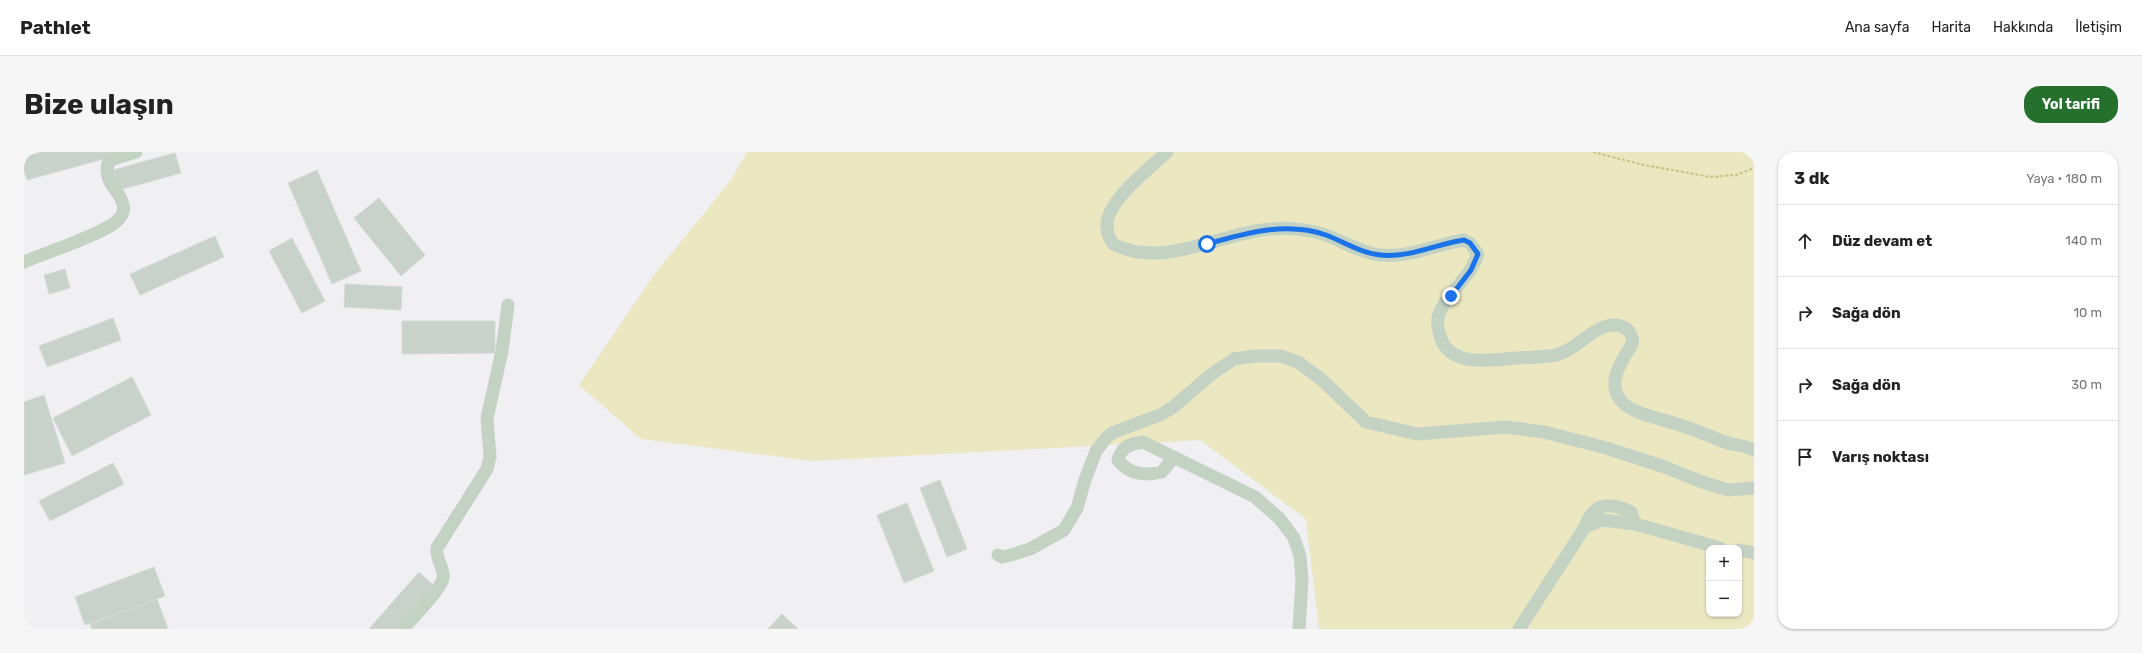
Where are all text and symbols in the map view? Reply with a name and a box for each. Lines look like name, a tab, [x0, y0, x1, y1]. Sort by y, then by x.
text: Pathlet	[20, 16, 91, 39]
text: Ana sayfa	[1845, 19, 1909, 36]
text: Harita	[1931, 19, 1971, 36]
text: Hakkında	[1993, 19, 2053, 36]
text: İletişim	[2075, 19, 2122, 36]
button: Yol tarifi	[2024, 86, 2118, 123]
text: Bize ulaşın	[24, 88, 174, 121]
text: 3 dk	[1794, 168, 1830, 188]
text: Yaya · 180 m	[2026, 171, 2102, 186]
icon: ahead	[1794, 230, 1816, 252]
text: Düz devam et	[1832, 232, 1932, 250]
text: 140 m	[2065, 233, 2102, 248]
route start	[1198, 235, 1216, 253]
route end	[1442, 287, 1460, 305]
icon: right	[1794, 302, 1816, 324]
text: Sağa dön	[1832, 304, 1901, 322]
text: 10 m	[2073, 305, 2102, 320]
icon: right	[1794, 374, 1816, 396]
text: Sağa dön	[1832, 376, 1901, 394]
text: 30 m	[2071, 377, 2102, 392]
icon: arrive	[1794, 446, 1816, 468]
text: Varış noktası	[1832, 448, 1929, 466]
map controls	[1706, 545, 1742, 617]
button: +	[1706, 545, 1742, 581]
button: −	[1706, 581, 1742, 617]

